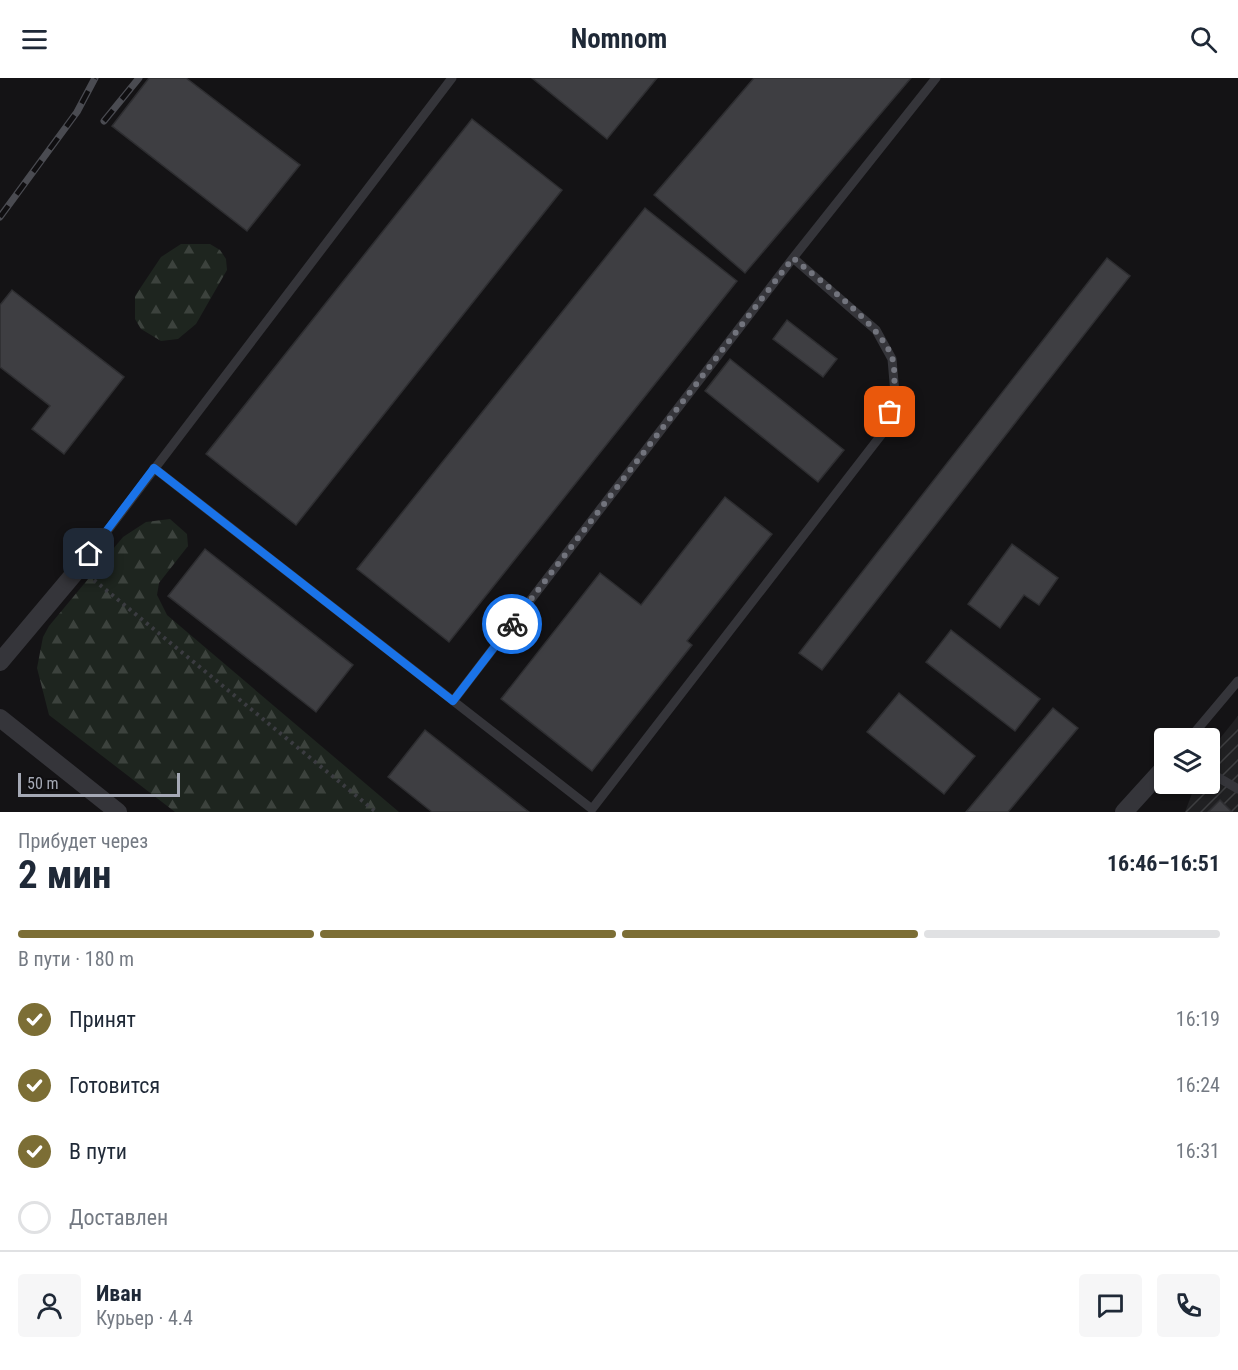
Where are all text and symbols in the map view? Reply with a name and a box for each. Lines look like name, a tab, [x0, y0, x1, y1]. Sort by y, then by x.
icon: menu	[18, 23, 51, 56]
text: Nomnom	[571, 23, 667, 55]
icon: search	[1187, 23, 1220, 56]
pin	[864, 386, 915, 437]
icon: bag	[873, 395, 906, 428]
pin	[63, 528, 114, 579]
icon: home	[72, 537, 105, 570]
courier	[482, 594, 542, 654]
icon: bike	[496, 608, 529, 641]
map controls	[1154, 728, 1220, 794]
button: layers	[1154, 728, 1220, 794]
scale bar	[18, 770, 180, 798]
text: 50 m	[27, 774, 59, 793]
text: Прибудет через	[18, 829, 148, 853]
text: 16:46–16:51	[1107, 851, 1220, 876]
text: 2 мин	[18, 852, 112, 898]
text: В пути · 180 m	[18, 947, 134, 971]
icon: check	[18, 1003, 51, 1036]
text: Принят	[69, 1007, 136, 1032]
text: 16:19	[1176, 1007, 1220, 1031]
icon: check	[18, 1069, 51, 1102]
text: Готовится	[69, 1073, 160, 1098]
text: 16:24	[1176, 1073, 1220, 1097]
icon: check	[18, 1135, 51, 1168]
text: В пути	[69, 1139, 127, 1164]
text: 16:31	[1176, 1139, 1220, 1163]
text: Доставлен	[69, 1205, 168, 1230]
button: person	[18, 1274, 81, 1337]
button: chat	[1079, 1274, 1142, 1337]
button: phone	[1157, 1274, 1220, 1337]
text: Иван	[96, 1281, 142, 1306]
text: Курьер · 4.4	[96, 1306, 193, 1330]

